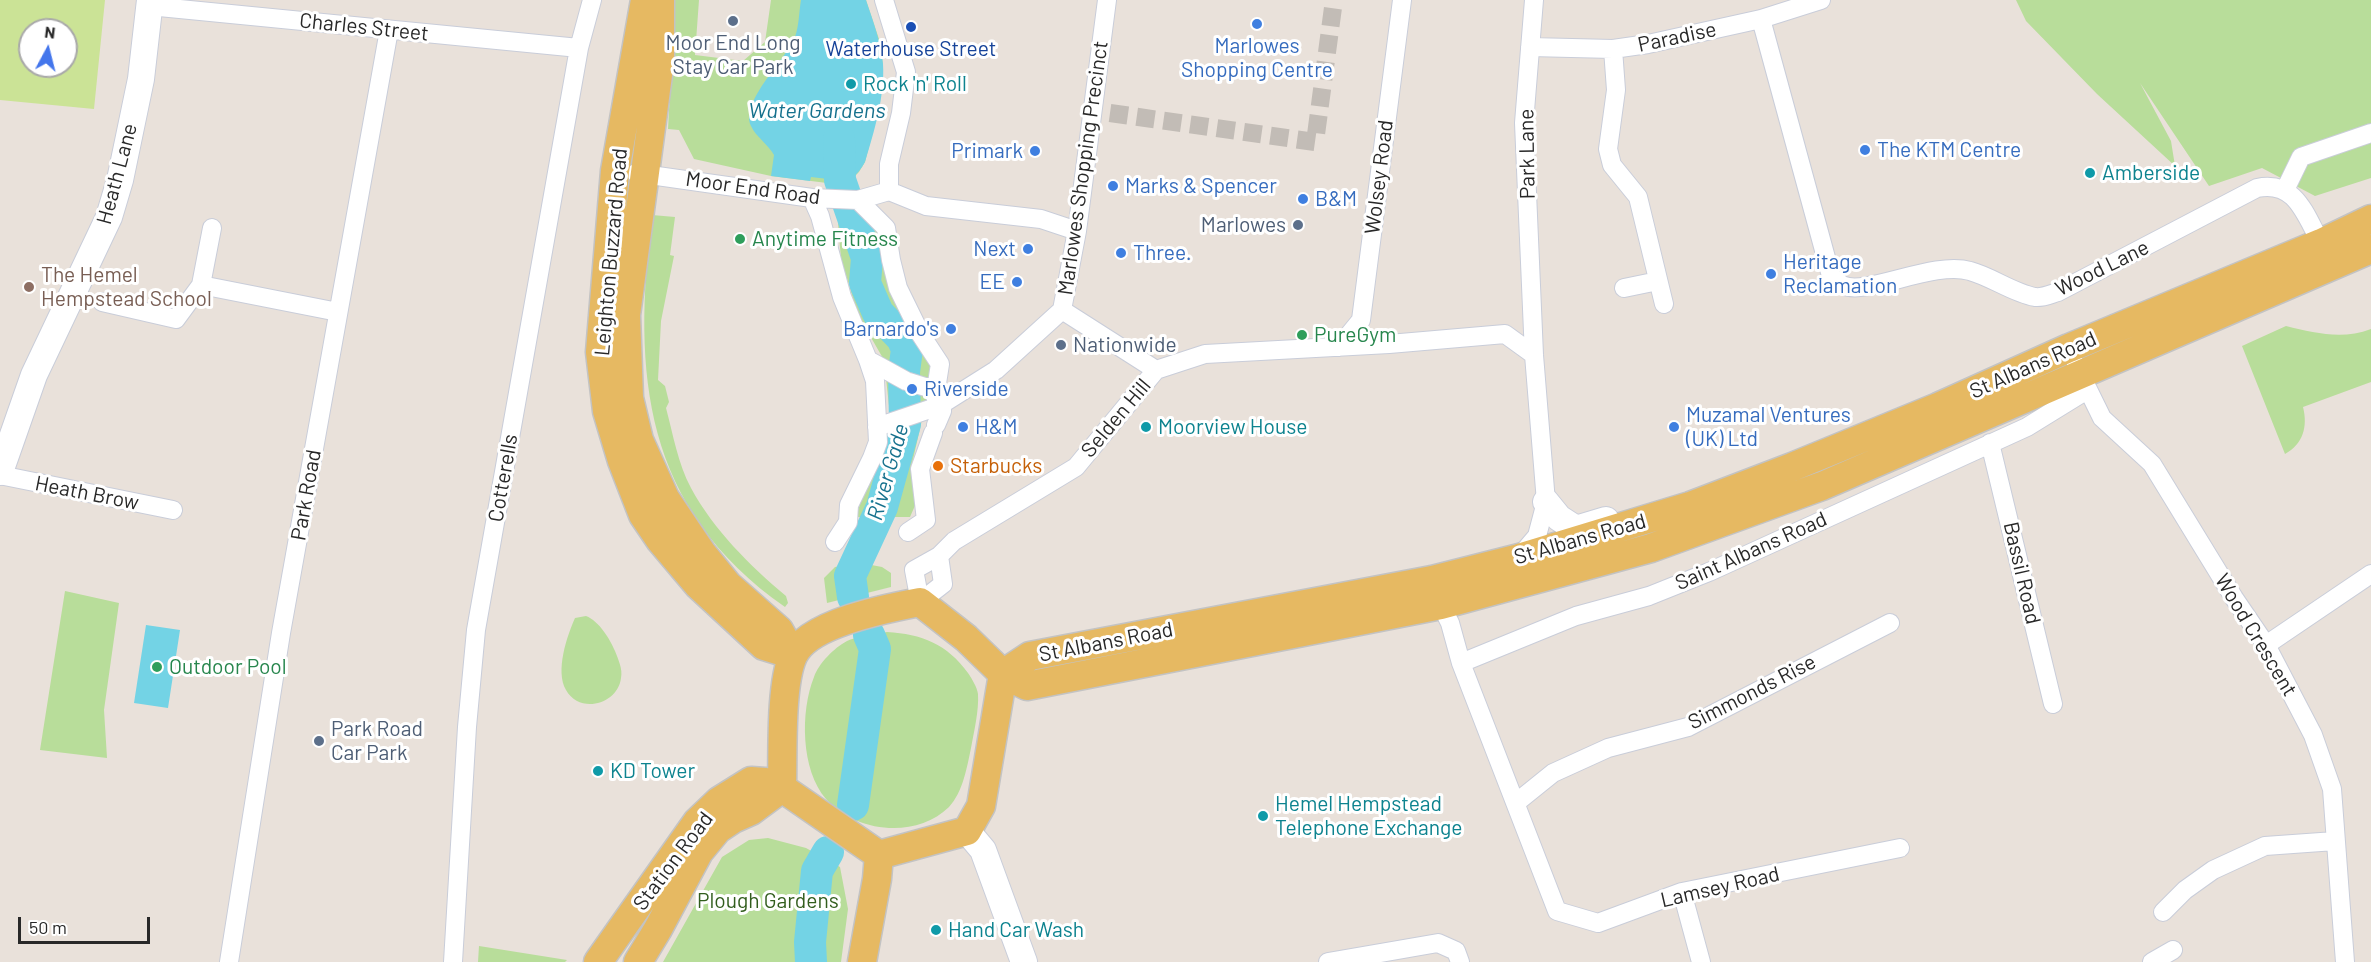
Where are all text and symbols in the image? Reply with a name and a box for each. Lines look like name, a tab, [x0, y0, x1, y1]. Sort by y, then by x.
street label: Charles Street	[298, 8, 430, 46]
marker: Moor End Long Stay Car Park	[726, 14, 740, 28]
street label: Paradise	[1635, 16, 1719, 58]
marker: Marlowes Shopping Centre	[1250, 17, 1264, 31]
north arrow	[18, 18, 78, 78]
marker: Waterhouse Street	[904, 20, 918, 34]
text: N	[44, 22, 56, 42]
place label: Moor End Long Stay Car Park	[665, 30, 801, 80]
place label: Marlowes Shopping Centre	[1181, 33, 1333, 83]
place label: Waterhouse Street	[826, 36, 996, 62]
street label: Marlowes Shopping Precinct	[1053, 39, 1113, 297]
place label: Rock 'n' Roll	[863, 71, 967, 97]
marker: Rock 'n' Roll	[844, 77, 858, 91]
water label: Water Gardens	[748, 98, 886, 124]
street label: Park Lane	[1514, 109, 1540, 199]
street label: Wolsey Road	[1359, 118, 1399, 236]
street label: Heath Lane	[91, 121, 143, 227]
place label: The KTM Centre	[1877, 137, 2021, 163]
place label: Primark	[951, 138, 1023, 164]
marker: The KTM Centre	[1858, 143, 1872, 157]
marker: Primark	[1028, 144, 1042, 158]
street label: Leighton Buzzard Road	[589, 147, 633, 357]
place label: Amberside	[2102, 160, 2200, 186]
street label: Moor End Road	[684, 166, 822, 210]
marker: Amberside	[2083, 166, 2097, 180]
place label: Marks & Spencer	[1125, 173, 1277, 199]
marker: Marks & Spencer	[1106, 179, 1120, 193]
place label: B&M	[1315, 186, 1357, 212]
marker: B&M	[1296, 192, 1310, 206]
place label: Marlowes	[1201, 212, 1286, 238]
marker: Marlowes	[1291, 218, 1305, 232]
place label: Anytime Fitness	[752, 226, 898, 252]
marker: Anytime Fitness	[733, 232, 747, 246]
street label: Wood Lane	[2051, 235, 2153, 301]
place label: Next	[973, 236, 1016, 262]
place label: Three.	[1133, 240, 1192, 266]
marker: Next	[1021, 242, 1035, 256]
marker: Three.	[1114, 246, 1128, 260]
place label: Heritage Reclamation	[1783, 249, 1897, 299]
place label: The Hemel Hempstead School	[41, 262, 212, 312]
marker: Heritage Reclamation	[1764, 267, 1778, 281]
place label: EE	[980, 269, 1005, 295]
marker: EE	[1010, 275, 1024, 289]
marker: The Hemel Hempstead School	[22, 280, 36, 294]
place label: Barnardo's	[843, 316, 939, 342]
marker: Barnardo's	[944, 322, 958, 336]
place label: PureGym	[1314, 322, 1396, 348]
street label: St Albans Road	[1966, 326, 2100, 404]
marker: PureGym	[1295, 328, 1309, 342]
place label: Nationwide	[1073, 332, 1177, 358]
marker: Nationwide	[1054, 338, 1068, 352]
street label: Selden Hill	[1076, 373, 1156, 463]
place label: Riverside	[924, 376, 1009, 402]
marker: Riverside	[905, 382, 919, 396]
place label: Muzamal Ventures (UK) Ltd	[1686, 402, 1851, 452]
place label: H&M	[975, 414, 1018, 440]
place label: Moorview House	[1158, 414, 1307, 440]
marker: H&M	[956, 420, 970, 434]
marker: Moorview House	[1139, 420, 1153, 434]
marker: Muzamal Ventures (UK) Ltd	[1667, 420, 1681, 434]
water label: River Gade	[862, 421, 914, 523]
street label: Cotterells	[483, 432, 523, 524]
street label: Park Road	[286, 448, 326, 542]
place label: Starbucks	[950, 453, 1042, 479]
marker: Starbucks	[931, 459, 945, 473]
street label: Heath Brow	[33, 471, 141, 515]
street label: Saint Albans Road	[1671, 506, 1831, 596]
street label: St Albans Road	[1511, 508, 1649, 570]
street label: Bassil Road	[1998, 519, 2046, 627]
street label: Wood Crescent	[2210, 569, 2302, 701]
street label: St Albans Road	[1037, 617, 1175, 667]
street label: Simmonds Rise	[1684, 649, 1820, 735]
place label: Outdoor Pool	[169, 654, 287, 680]
marker: Outdoor Pool	[150, 660, 164, 674]
place label: Park Road Car Park	[331, 716, 423, 766]
marker: Park Road Car Park	[312, 734, 326, 748]
place label: KD Tower	[610, 758, 695, 784]
marker: KD Tower	[591, 764, 605, 778]
place label: Hemel Hempstead Telephone Exchange	[1275, 791, 1462, 841]
street label: Station Road	[628, 807, 718, 915]
marker: Hemel Hempstead Telephone Exchange	[1256, 809, 1270, 823]
street label: Lamsey Road	[1658, 861, 1782, 913]
park label: Plough Gardens	[697, 888, 839, 914]
scale bar	[21, 905, 153, 943]
text: 50 m	[29, 916, 67, 938]
place label: Hand Car Wash	[948, 917, 1084, 943]
marker: Hand Car Wash	[929, 923, 943, 937]

